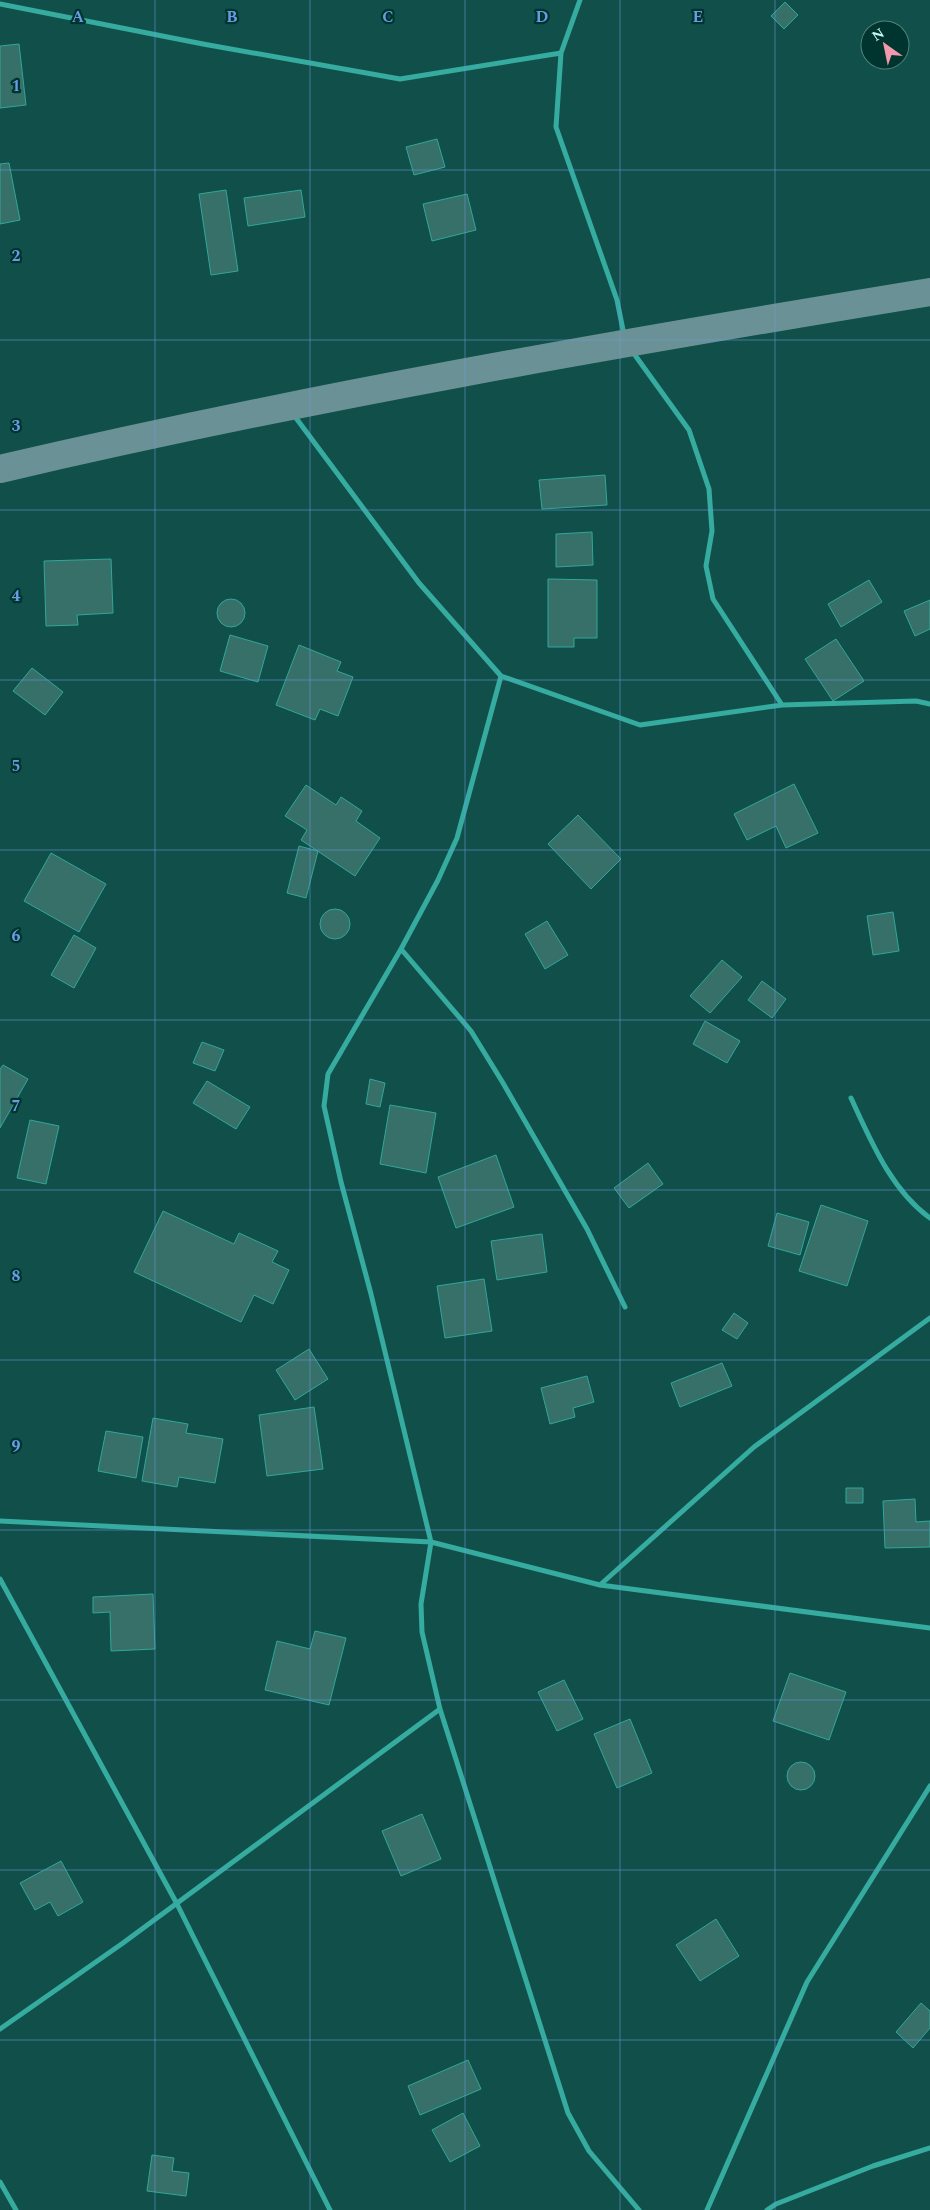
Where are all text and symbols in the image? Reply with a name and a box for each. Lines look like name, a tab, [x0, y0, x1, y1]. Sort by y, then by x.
text: A	[72, 5, 85, 29]
text: B	[226, 5, 238, 29]
text: C	[382, 5, 394, 29]
text: D	[536, 5, 549, 29]
text: E	[693, 5, 703, 29]
north arrow	[860, 20, 910, 70]
text: N	[868, 23, 889, 46]
text: 1	[12, 74, 20, 98]
text: 2	[12, 244, 21, 268]
text: 3	[12, 414, 21, 438]
text: 4	[12, 584, 21, 608]
text: 5	[12, 754, 20, 778]
text: 6	[12, 924, 21, 948]
text: 7	[12, 1094, 21, 1118]
text: 8	[12, 1264, 21, 1288]
text: 9	[12, 1434, 21, 1458]

